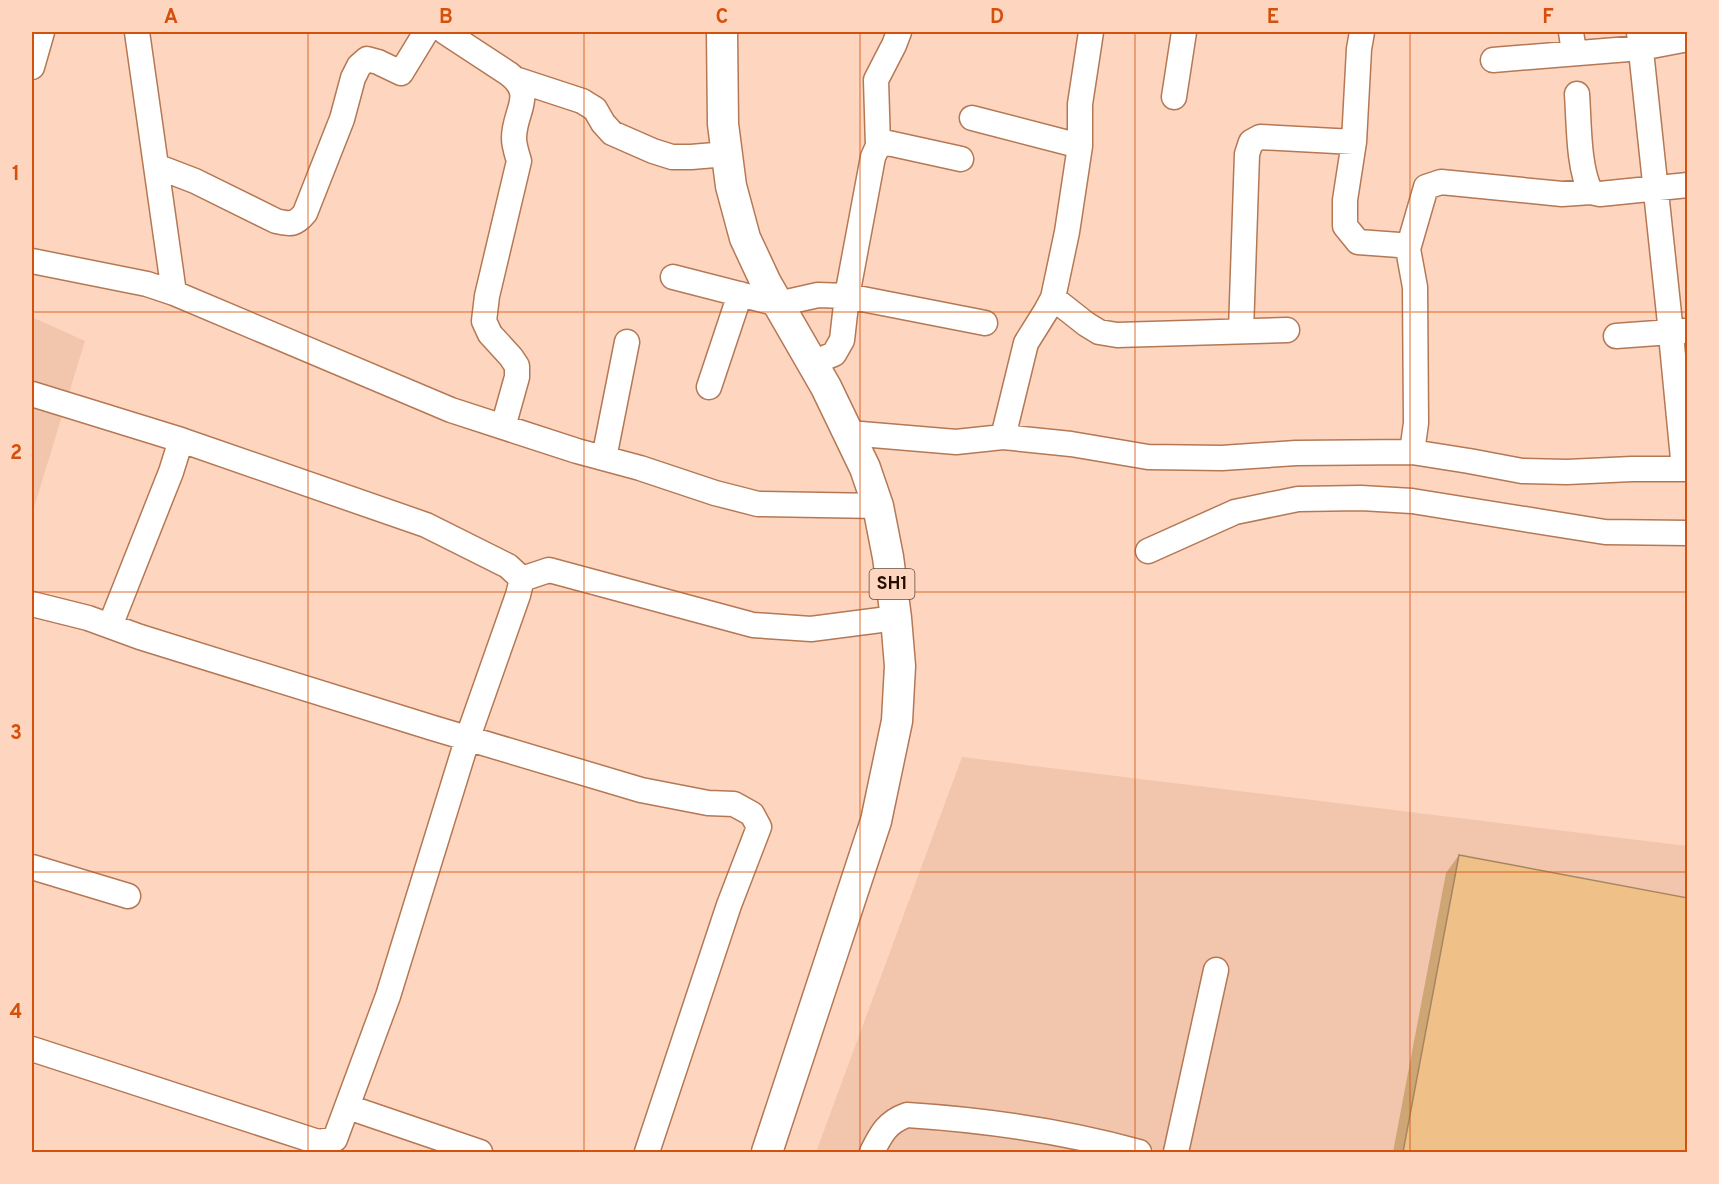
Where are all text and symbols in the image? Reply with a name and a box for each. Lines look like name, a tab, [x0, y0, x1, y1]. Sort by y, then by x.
text: A	[164, 5, 178, 31]
text: B	[439, 5, 453, 31]
text: C	[716, 5, 728, 31]
text: D	[990, 5, 1004, 31]
text: E	[1267, 5, 1279, 31]
text: F	[1542, 5, 1554, 31]
text: 1	[12, 162, 20, 188]
text: 2	[10, 441, 22, 467]
road number: SH1	[870, 569, 914, 599]
text: 3	[10, 721, 22, 747]
text: 4	[10, 1000, 22, 1026]

